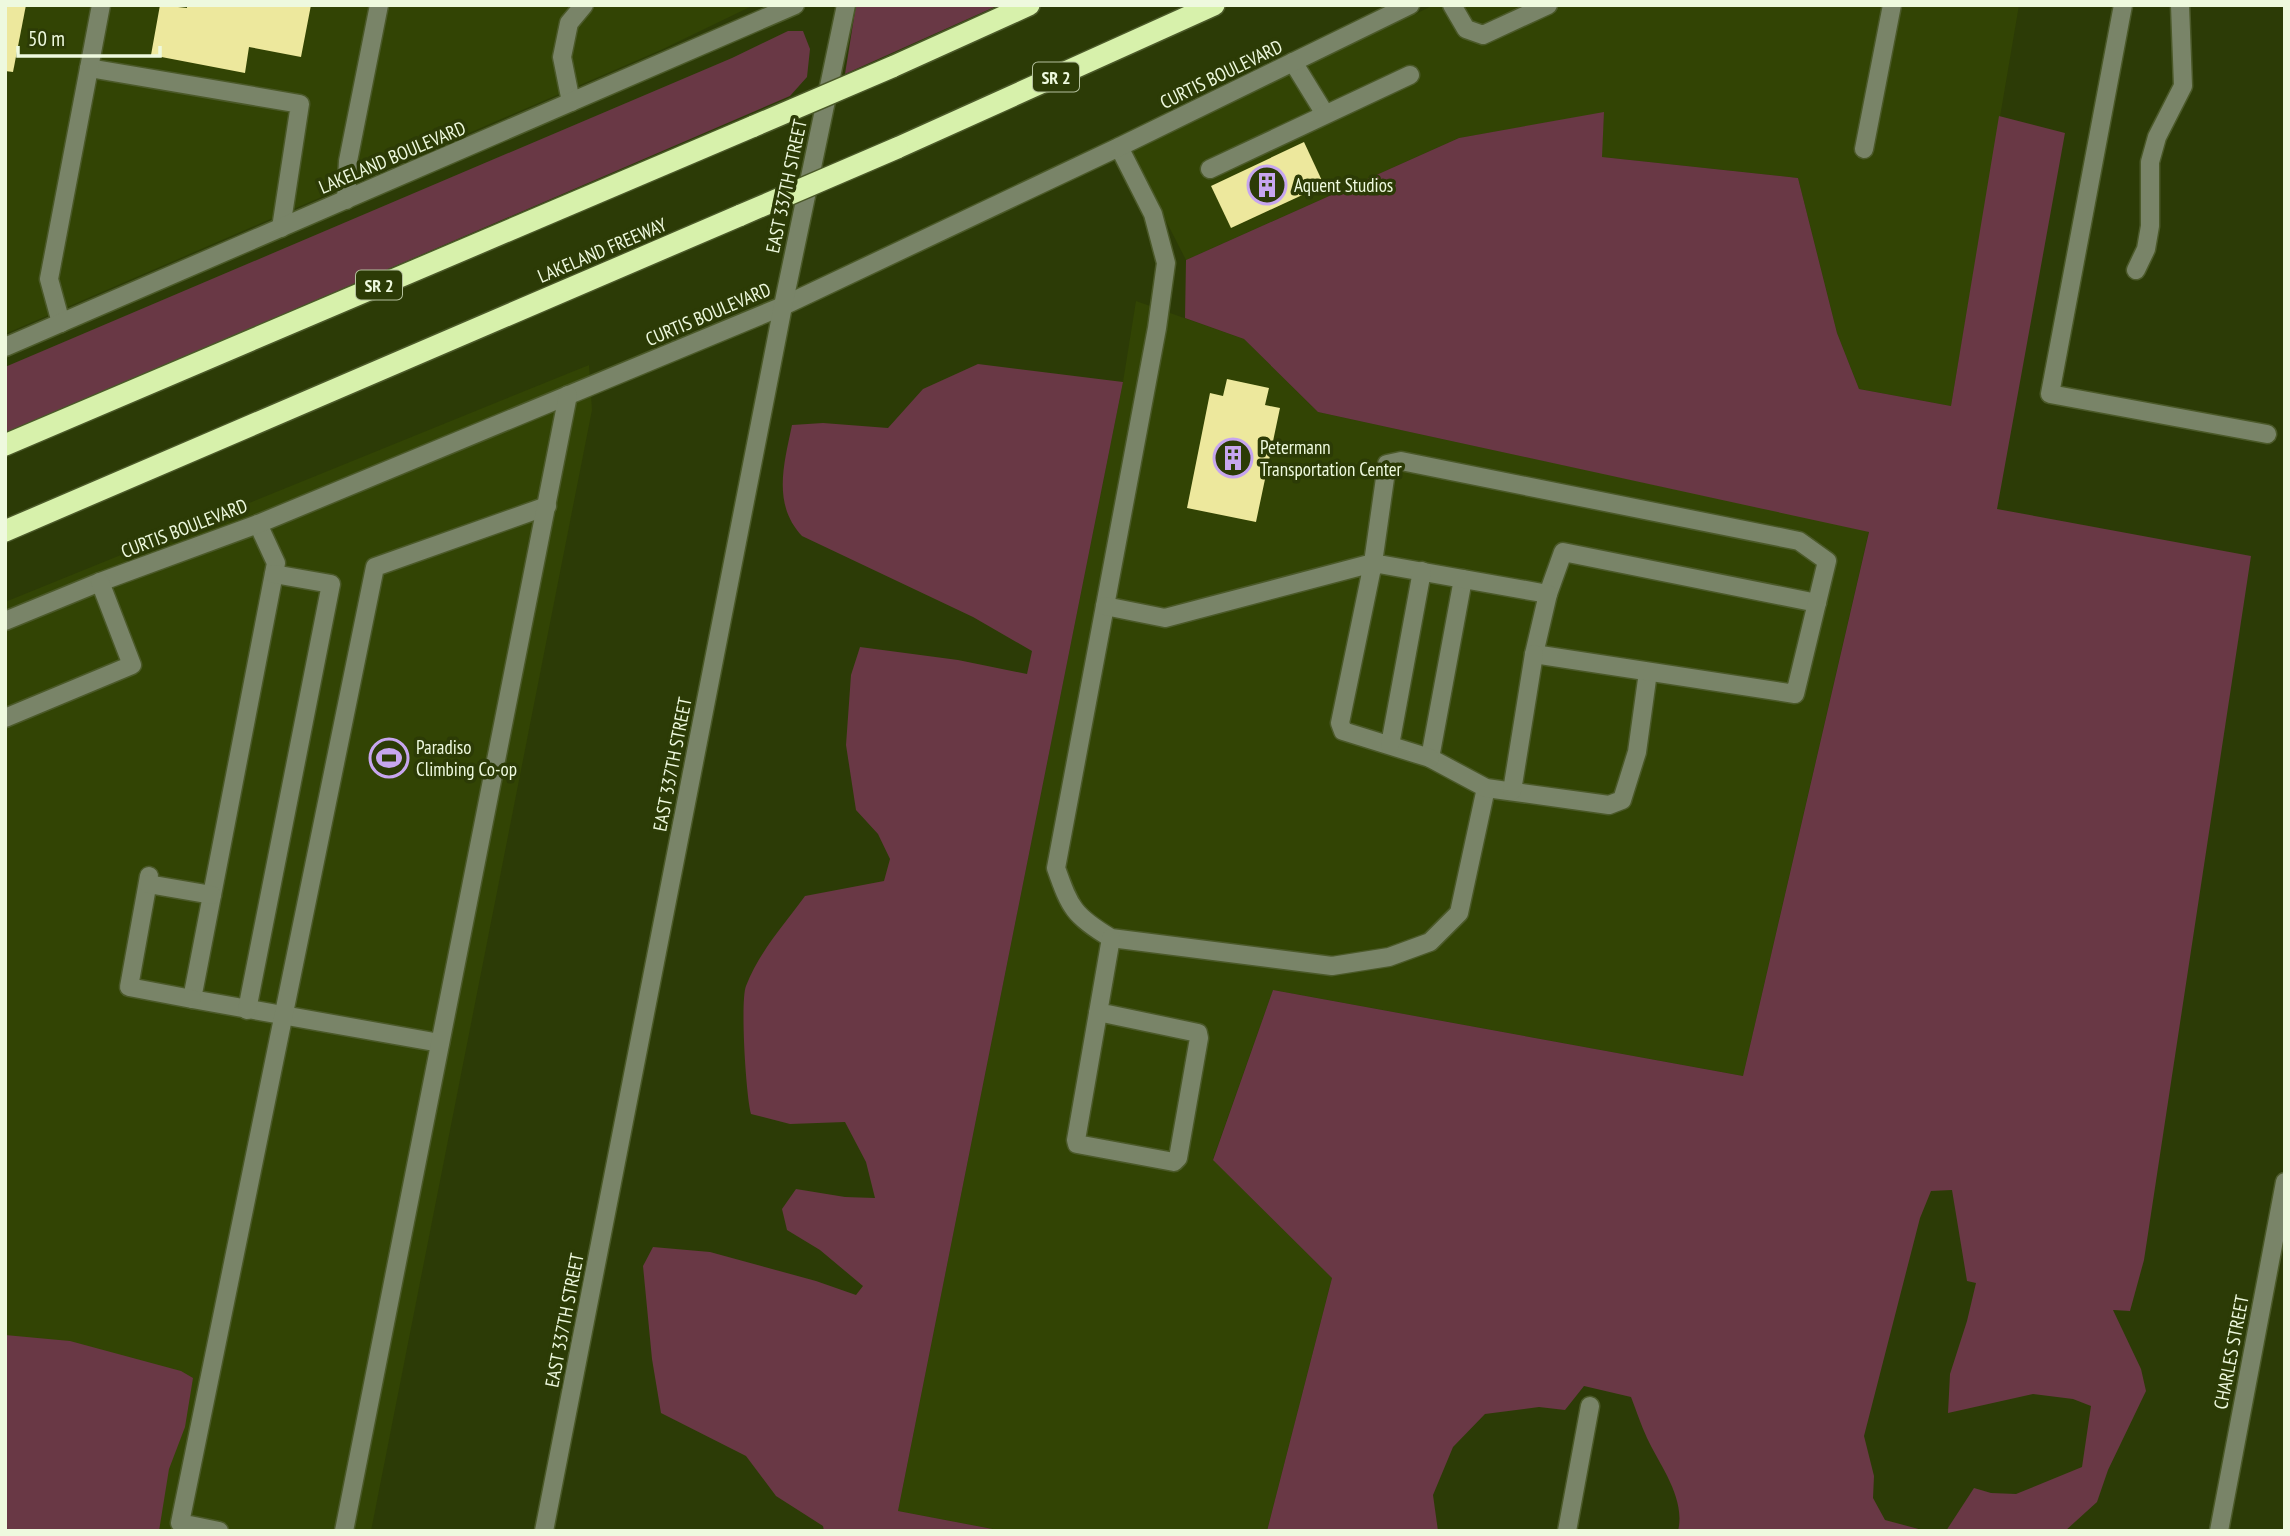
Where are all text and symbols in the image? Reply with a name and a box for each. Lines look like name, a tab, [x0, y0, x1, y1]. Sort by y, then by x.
scale bar	[18, 14, 159, 58]
text: 50 m	[28, 25, 65, 52]
street label: CURTIS BOULEVARD	[1156, 34, 1286, 114]
road number: SR 2	[1033, 62, 1079, 92]
street label: LAKELAND BOULEVARD	[315, 115, 469, 199]
street label: EAST 337TH STREET	[760, 116, 812, 255]
building icon: Aquent Studios	[1246, 164, 1288, 206]
place label: Aquent Studios	[1294, 173, 1393, 197]
street label: LAKELAND FREEWAY	[534, 212, 670, 288]
road number: SR 2	[356, 270, 402, 300]
street label: CURTIS BOULEVARD	[642, 277, 774, 351]
place label: Petermann Transportation Center	[1260, 435, 1403, 481]
building icon: Petermann Transportation Center	[1212, 437, 1254, 479]
street label: CURTIS BOULEVARD	[117, 493, 251, 563]
street label: EAST 337TH STREET	[647, 694, 697, 833]
place label: Paradiso Climbing Co-op	[416, 735, 517, 781]
sports icon: Paradiso Climbing Co-op	[368, 737, 410, 779]
street label: EAST 337TH STREET	[539, 1250, 589, 1389]
street label: CHARLES STREET	[2208, 1292, 2254, 1411]

